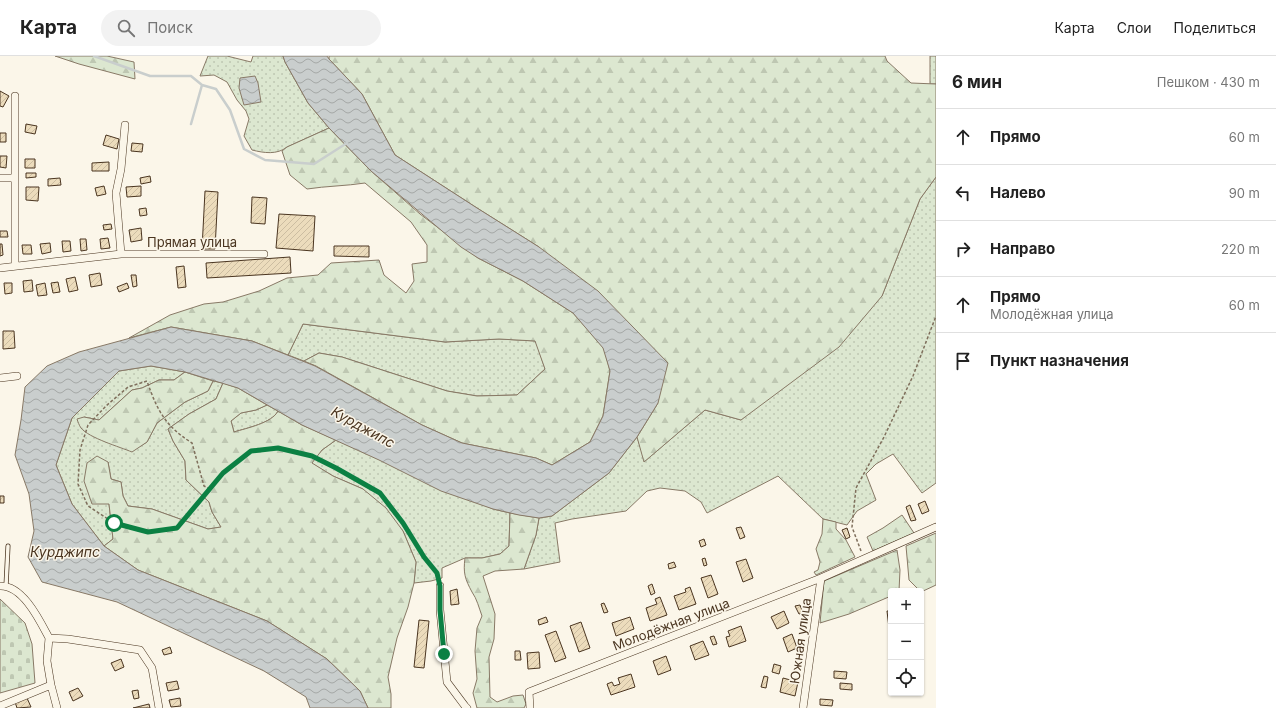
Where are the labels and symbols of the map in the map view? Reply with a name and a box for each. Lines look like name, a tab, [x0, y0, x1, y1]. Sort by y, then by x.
street label: Прямая улица	[147, 234, 237, 250]
water label: Курджипс	[329, 402, 398, 451]
route start	[105, 514, 123, 532]
water label: Курджипс	[30, 543, 100, 560]
street label: Молодёжная улица	[610, 594, 732, 654]
street label: Южная улица	[786, 597, 814, 685]
route end	[435, 645, 453, 663]

